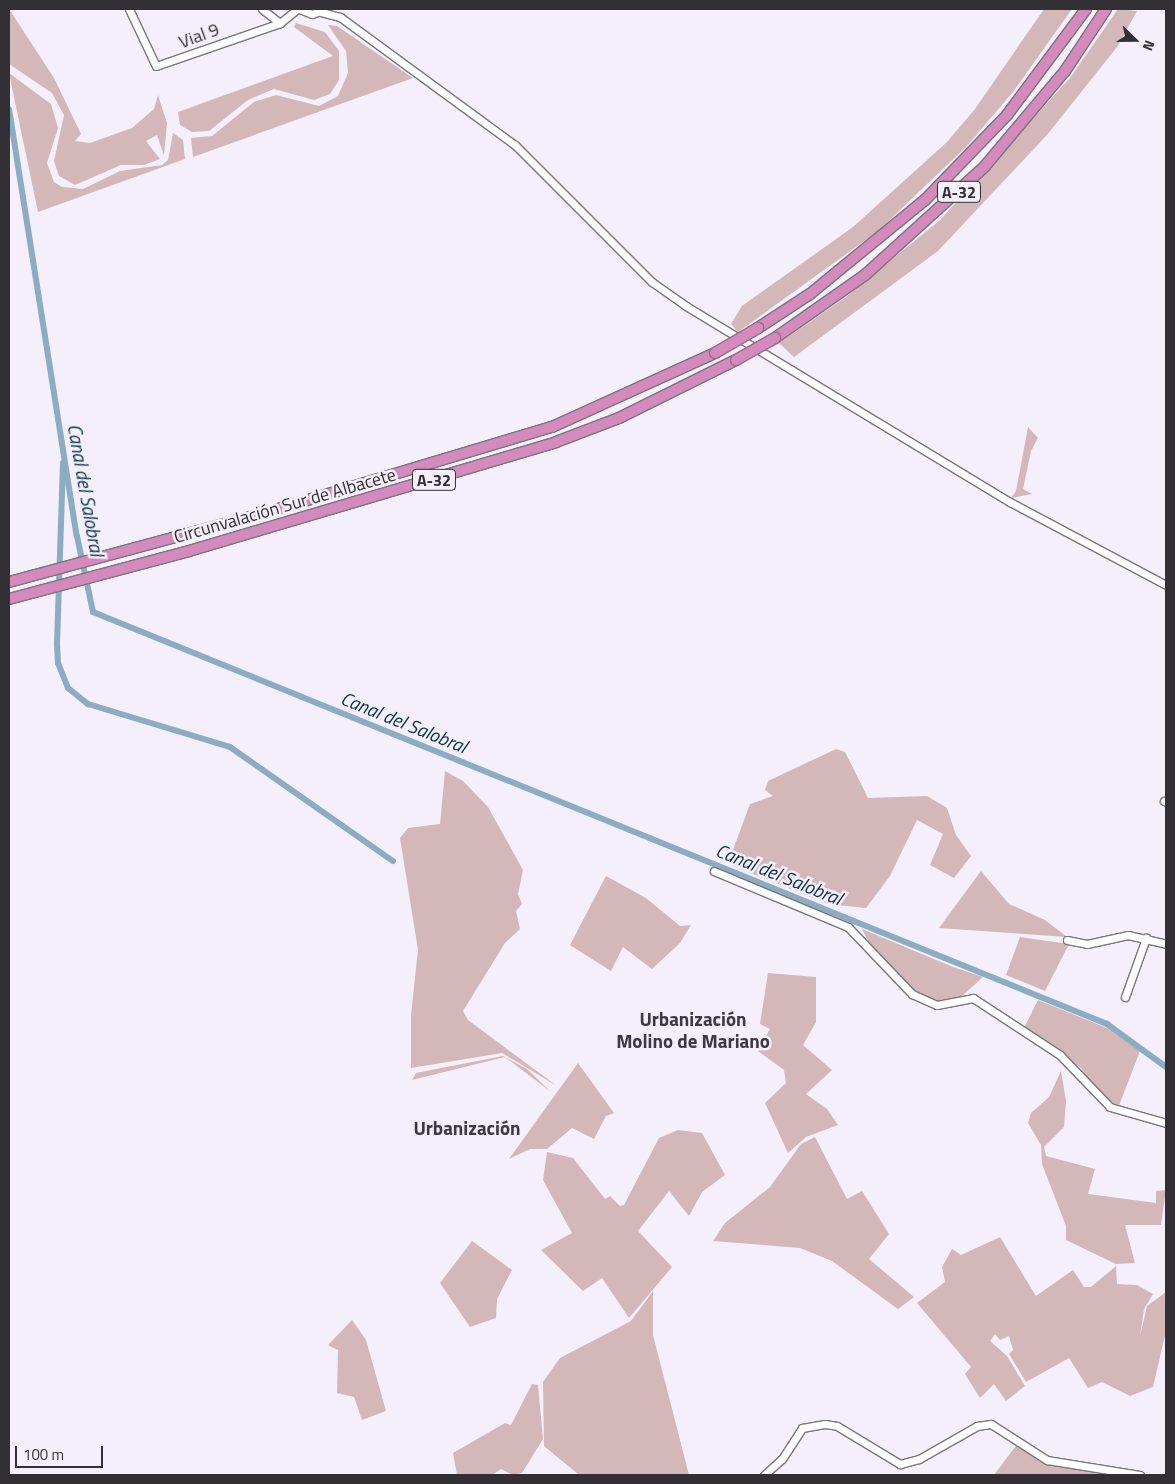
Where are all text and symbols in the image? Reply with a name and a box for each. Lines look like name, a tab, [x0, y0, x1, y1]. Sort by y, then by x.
north arrow	[1110, 15, 1160, 65]
street label: Vial 9	[176, 19, 222, 53]
text: N	[1138, 37, 1161, 54]
road number: A-32	[936, 178, 982, 206]
water label: Canal del Salobral	[63, 422, 109, 558]
street label: Circunvalación Sur de Albacete	[171, 464, 399, 548]
road number: A-32	[412, 466, 456, 494]
water label: Canal del Salobral	[338, 686, 470, 758]
water label: Canal del Salobral	[713, 838, 845, 910]
district label: Urbanización Molino de Mariano	[616, 1008, 770, 1052]
district label: Urbanización	[413, 1117, 521, 1139]
scale bar	[18, 1436, 105, 1468]
text: 100 m	[23, 1443, 64, 1466]

